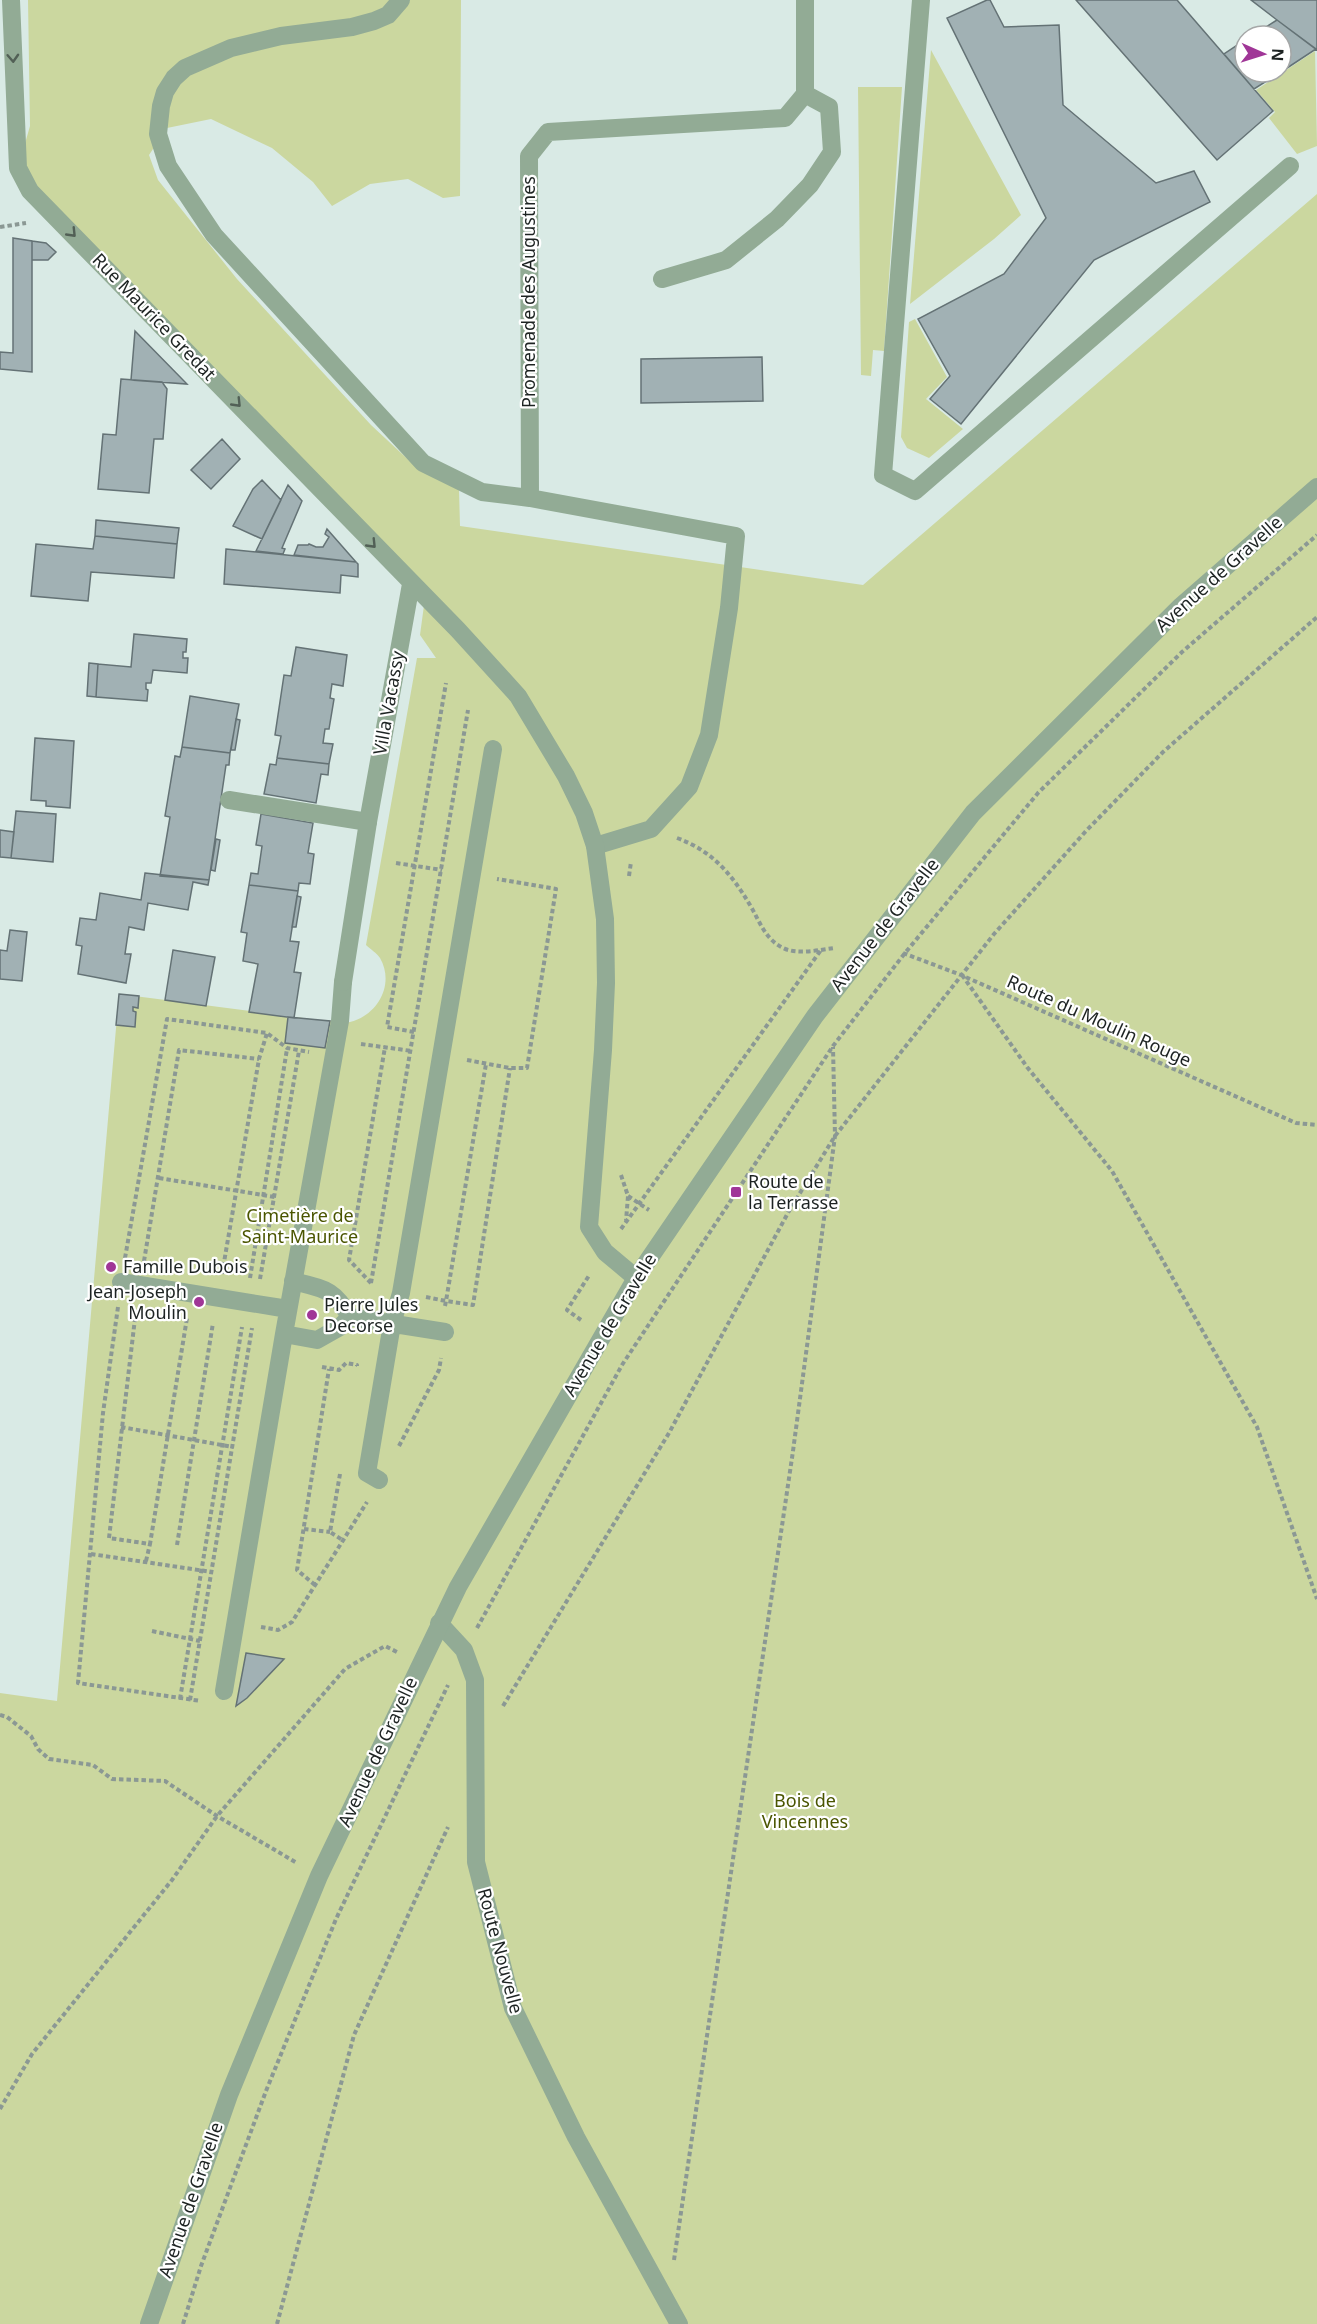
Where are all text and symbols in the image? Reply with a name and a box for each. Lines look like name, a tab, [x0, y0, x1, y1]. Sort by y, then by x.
north arrow	[1233, 24, 1293, 84]
text: N	[1267, 48, 1289, 62]
one-way arrow	[7, 54, 20, 63]
street label: Promenade des Augustines	[516, 176, 540, 408]
one-way arrow	[65, 225, 76, 236]
street label: Rue Maurice Gredat	[88, 247, 222, 386]
one-way arrow	[230, 397, 241, 407]
street label: Avenue de Gravelle	[1150, 510, 1287, 637]
one-way arrow	[365, 537, 376, 547]
street label: Villa Vacassy	[367, 648, 409, 757]
street label: Avenue de Gravelle	[825, 853, 944, 996]
street label: Route du Moulin Rouge	[1003, 969, 1195, 1072]
place label: Route de la Terrasse	[748, 1169, 838, 1214]
marker: Route de la Terrasse	[729, 1185, 743, 1199]
park label: Cimetière de Saint-Maurice	[242, 1203, 358, 1248]
street label: Avenue de Gravelle	[557, 1249, 661, 1400]
place label: Famille Dubois	[123, 1254, 248, 1278]
marker: Famille Dubois	[104, 1260, 118, 1274]
place label: Jean-Joseph Moulin	[86, 1279, 187, 1324]
place label: Pierre Jules Decorse	[324, 1292, 418, 1337]
marker: Jean-Joseph Moulin	[192, 1295, 206, 1309]
marker: Pierre Jules Decorse	[305, 1308, 319, 1322]
street label: Avenue de Gravelle	[332, 1673, 422, 1830]
park label: Bois de Vincennes	[762, 1788, 848, 1833]
street label: Route Nouvelle	[473, 1885, 529, 2016]
street label: Avenue de Gravelle	[152, 2119, 228, 2281]

